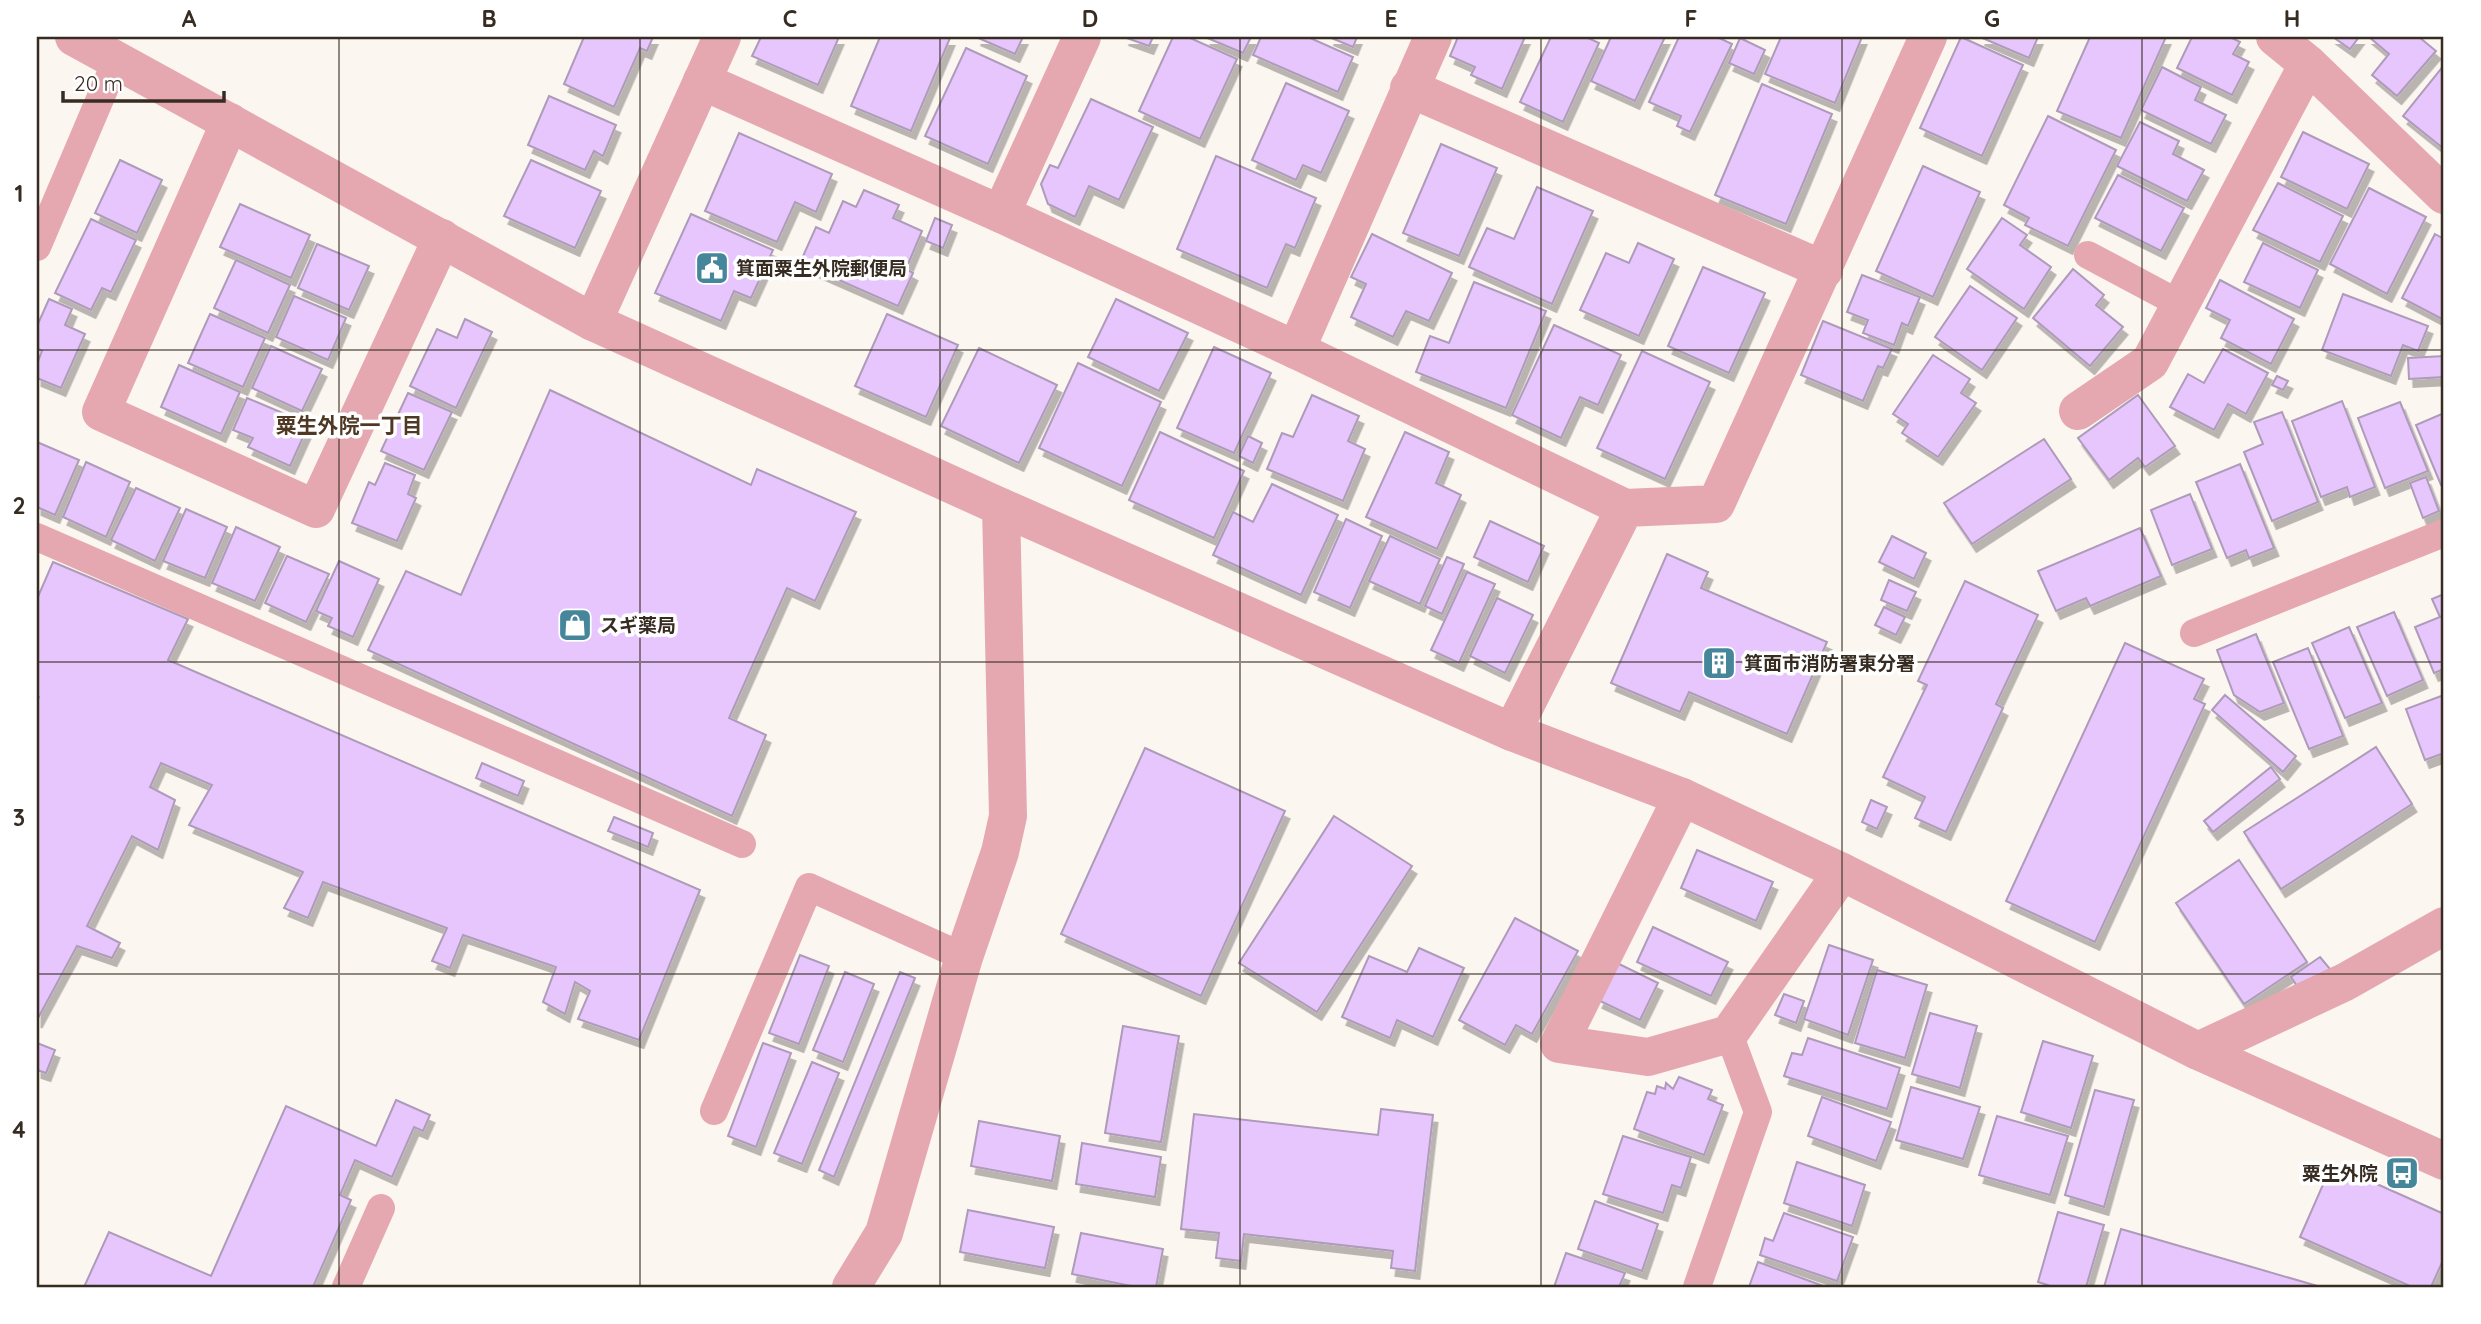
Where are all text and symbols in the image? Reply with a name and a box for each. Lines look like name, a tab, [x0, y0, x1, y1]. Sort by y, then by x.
text: A	[182, 4, 197, 33]
text: B	[481, 4, 497, 33]
text: C	[783, 4, 797, 33]
text: D	[1082, 4, 1098, 33]
text: E	[1384, 4, 1398, 33]
text: F	[1685, 4, 1697, 33]
text: G	[1984, 4, 2000, 33]
text: H	[2284, 4, 2300, 33]
scale bar	[63, 60, 224, 104]
text: 20 m	[74, 70, 123, 96]
text: 1	[15, 179, 23, 208]
public building icon: 箕面粟生外院郵便局	[693, 249, 731, 287]
place label: 箕面粟生外院郵便局	[736, 256, 907, 280]
district label: 粟生外院一丁目	[276, 412, 423, 438]
text: 2	[12, 491, 26, 520]
shop icon: スギ薬局	[556, 606, 594, 644]
place label: スギ薬局	[600, 613, 676, 637]
building icon: 箕面市消防署東分署	[1700, 644, 1738, 682]
place label: 箕面市消防署東分署	[1744, 651, 1915, 675]
text: 3	[13, 803, 25, 832]
text: 4	[12, 1115, 26, 1144]
bus stop icon: 粟生外院	[2383, 1154, 2421, 1192]
place label: 粟生外院	[2302, 1161, 2378, 1185]

